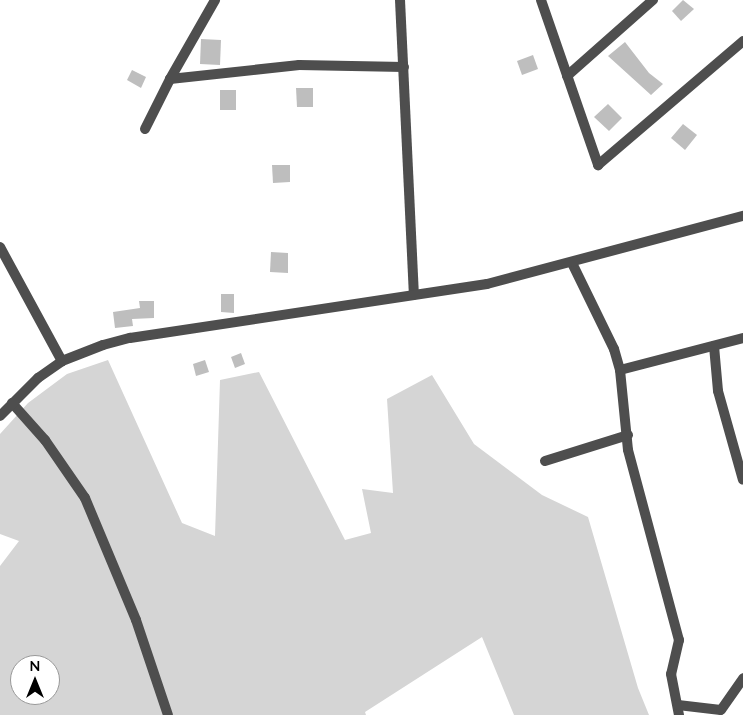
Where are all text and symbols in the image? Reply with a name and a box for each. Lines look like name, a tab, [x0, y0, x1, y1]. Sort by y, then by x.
north arrow	[10, 655, 60, 705]
text: N	[30, 657, 40, 674]

